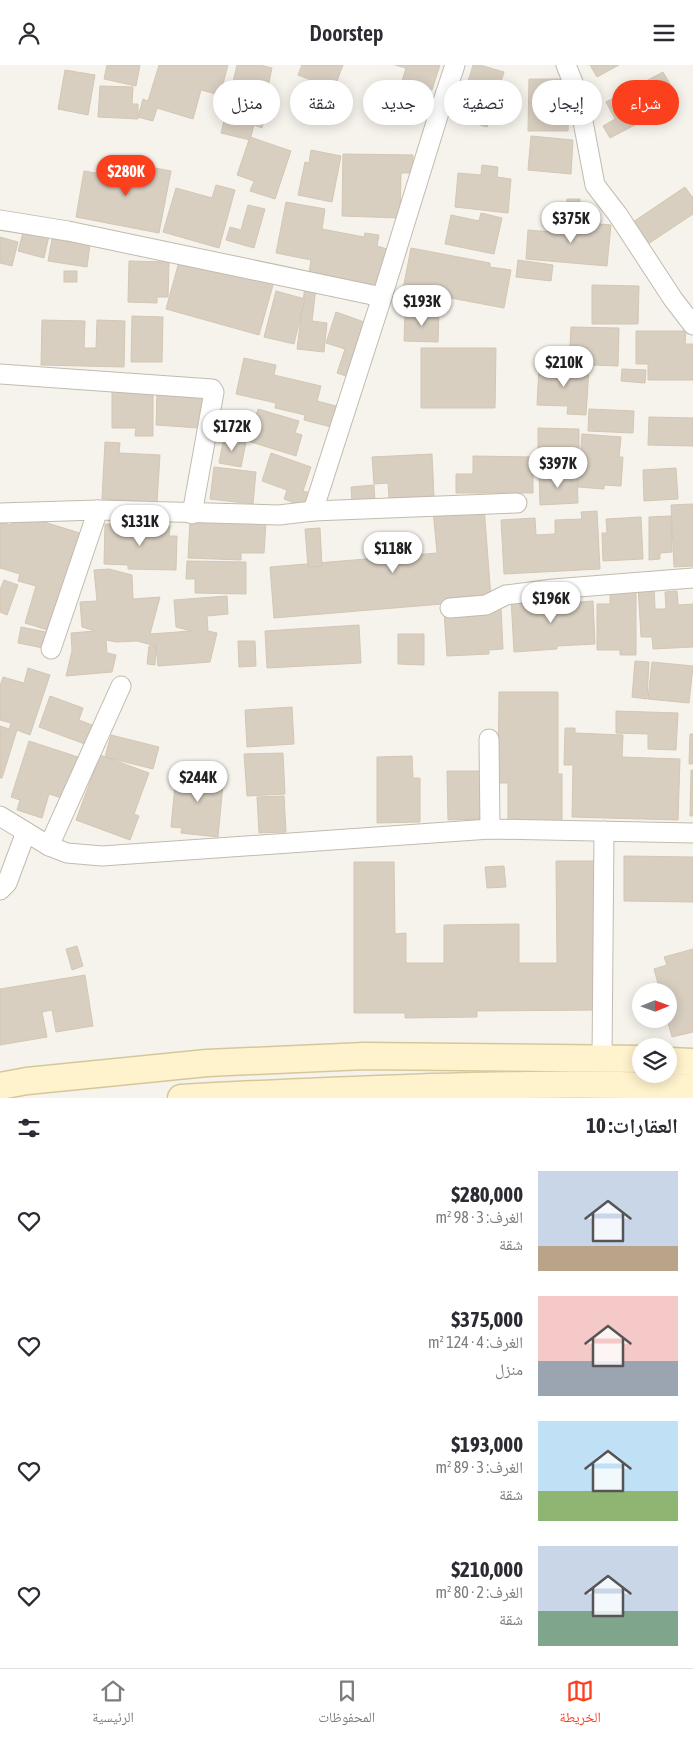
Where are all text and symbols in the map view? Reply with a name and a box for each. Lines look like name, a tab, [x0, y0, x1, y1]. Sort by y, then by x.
icon: person	[15, 19, 43, 47]
icon: menu	[650, 19, 678, 47]
text: Doorstep	[310, 20, 383, 46]
chip: منزل	[213, 80, 280, 125]
chip: شقة	[290, 80, 353, 125]
chip: جديد	[363, 80, 434, 125]
chip: تصفية	[444, 80, 522, 125]
chip: إيجار	[532, 80, 602, 125]
chip: شراء	[612, 80, 679, 125]
pin: $280K	[91, 155, 161, 197]
text: $280K	[107, 162, 145, 180]
pin: $375K	[536, 201, 606, 244]
text: $375K	[552, 209, 590, 227]
pin: $193K	[387, 285, 457, 327]
text: $193K	[403, 292, 441, 310]
pin: $210K	[529, 345, 599, 388]
text: $210K	[545, 353, 583, 371]
pin: $172K	[197, 409, 267, 452]
text: $172K	[213, 417, 251, 435]
pin: $397K	[523, 447, 593, 489]
text: $397K	[539, 454, 577, 472]
pin: $131K	[105, 505, 175, 547]
text: $131K	[121, 512, 159, 530]
pin: $118K	[358, 531, 428, 574]
text: $118K	[374, 539, 412, 557]
pin: $196K	[516, 581, 586, 624]
text: $196K	[532, 589, 570, 607]
pin: $244K	[163, 761, 233, 803]
text: $244K	[179, 768, 217, 786]
north arrow	[632, 983, 678, 1027]
map controls	[632, 983, 677, 1083]
button: layers	[632, 1038, 677, 1083]
text: العقارات: 10	[586, 1113, 678, 1137]
icon: filters	[15, 1114, 43, 1142]
text: $280,000	[451, 1182, 523, 1206]
icon: home	[578, 1191, 638, 1251]
icon: heart	[15, 1207, 43, 1235]
text: الغرف: 3 · 98 m²	[435, 1208, 523, 1226]
text: شقة	[499, 1235, 523, 1253]
text: $375,000	[451, 1307, 523, 1331]
icon: home	[578, 1316, 638, 1376]
icon: heart	[15, 1332, 43, 1360]
text: الغرف: 4 · 124 m²	[428, 1333, 523, 1351]
text: منزل	[495, 1360, 523, 1378]
text: $193,000	[451, 1432, 523, 1456]
icon: home	[578, 1441, 638, 1501]
icon: heart	[15, 1457, 43, 1485]
text: الغرف: 3 · 89 m²	[435, 1458, 523, 1476]
text: شقة	[499, 1485, 523, 1503]
text: $210,000	[451, 1557, 523, 1581]
icon: home	[578, 1566, 638, 1626]
icon: heart	[15, 1582, 43, 1610]
text: الغرف: 2 · 80 m²	[435, 1583, 523, 1601]
text: شقة	[499, 1610, 523, 1628]
tab: الرئيسية	[92, 1677, 134, 1731]
tab: المحفوظات	[318, 1677, 375, 1731]
tab: الخريطة	[560, 1677, 601, 1731]

